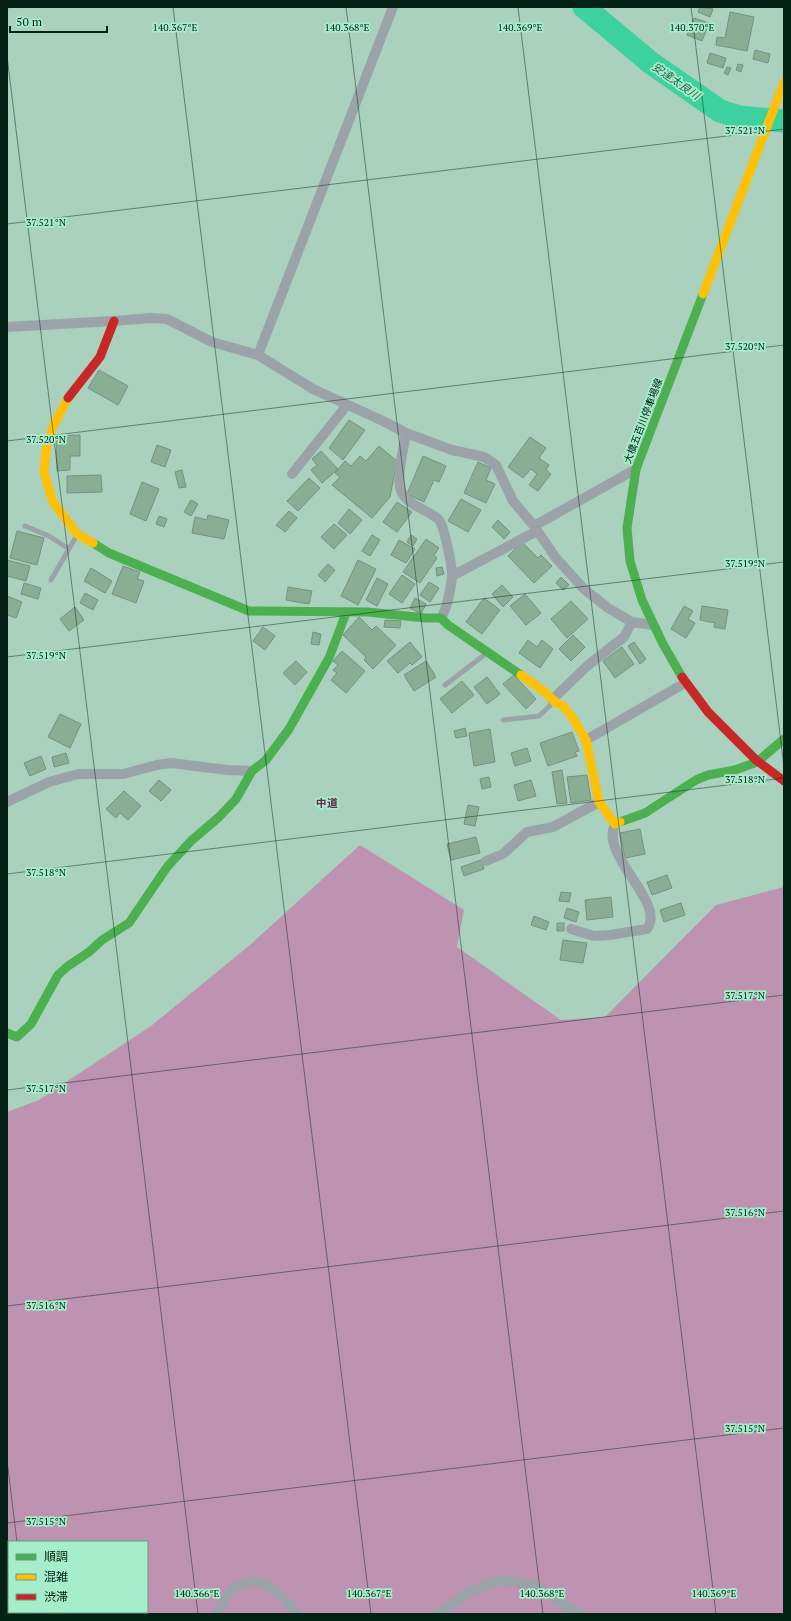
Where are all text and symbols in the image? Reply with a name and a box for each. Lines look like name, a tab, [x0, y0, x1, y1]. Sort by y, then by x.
scale bar	[10, 8, 107, 34]
text: 50 m	[16, 14, 43, 29]
text: 140.367°E	[153, 21, 198, 34]
text: 140.368°E	[325, 21, 370, 34]
text: 140.369°E	[498, 21, 543, 34]
text: 140.370°E	[670, 21, 715, 34]
water label: 安達太良川	[649, 59, 703, 103]
text: 37.521°N	[725, 124, 766, 137]
text: 37.521°N	[26, 216, 67, 229]
text: 37.520°N	[725, 340, 766, 353]
street label: 大橋五百川停車場線	[621, 377, 665, 465]
text: 37.520°N	[26, 433, 67, 446]
text: 37.519°N	[725, 557, 766, 570]
text: 37.519°N	[26, 649, 67, 662]
text: 37.518°N	[725, 773, 766, 786]
district label: 中道	[316, 796, 338, 810]
text: 37.518°N	[26, 866, 67, 879]
text: 37.517°N	[725, 989, 766, 1002]
text: 37.517°N	[26, 1082, 67, 1095]
text: 37.516°N	[725, 1206, 766, 1219]
text: 37.516°N	[26, 1299, 67, 1312]
text: 37.515°N	[725, 1422, 766, 1435]
text: 37.515°N	[26, 1515, 67, 1528]
legend	[8, 1541, 148, 1613]
text: 順調	[44, 1549, 68, 1564]
text: 混雑	[44, 1569, 68, 1584]
text: 140.366°E	[175, 1587, 220, 1600]
text: 140.367°E	[347, 1587, 392, 1600]
text: 140.368°E	[520, 1587, 565, 1600]
text: 140.369°E	[692, 1587, 737, 1600]
text: 渋滞	[44, 1589, 68, 1604]

